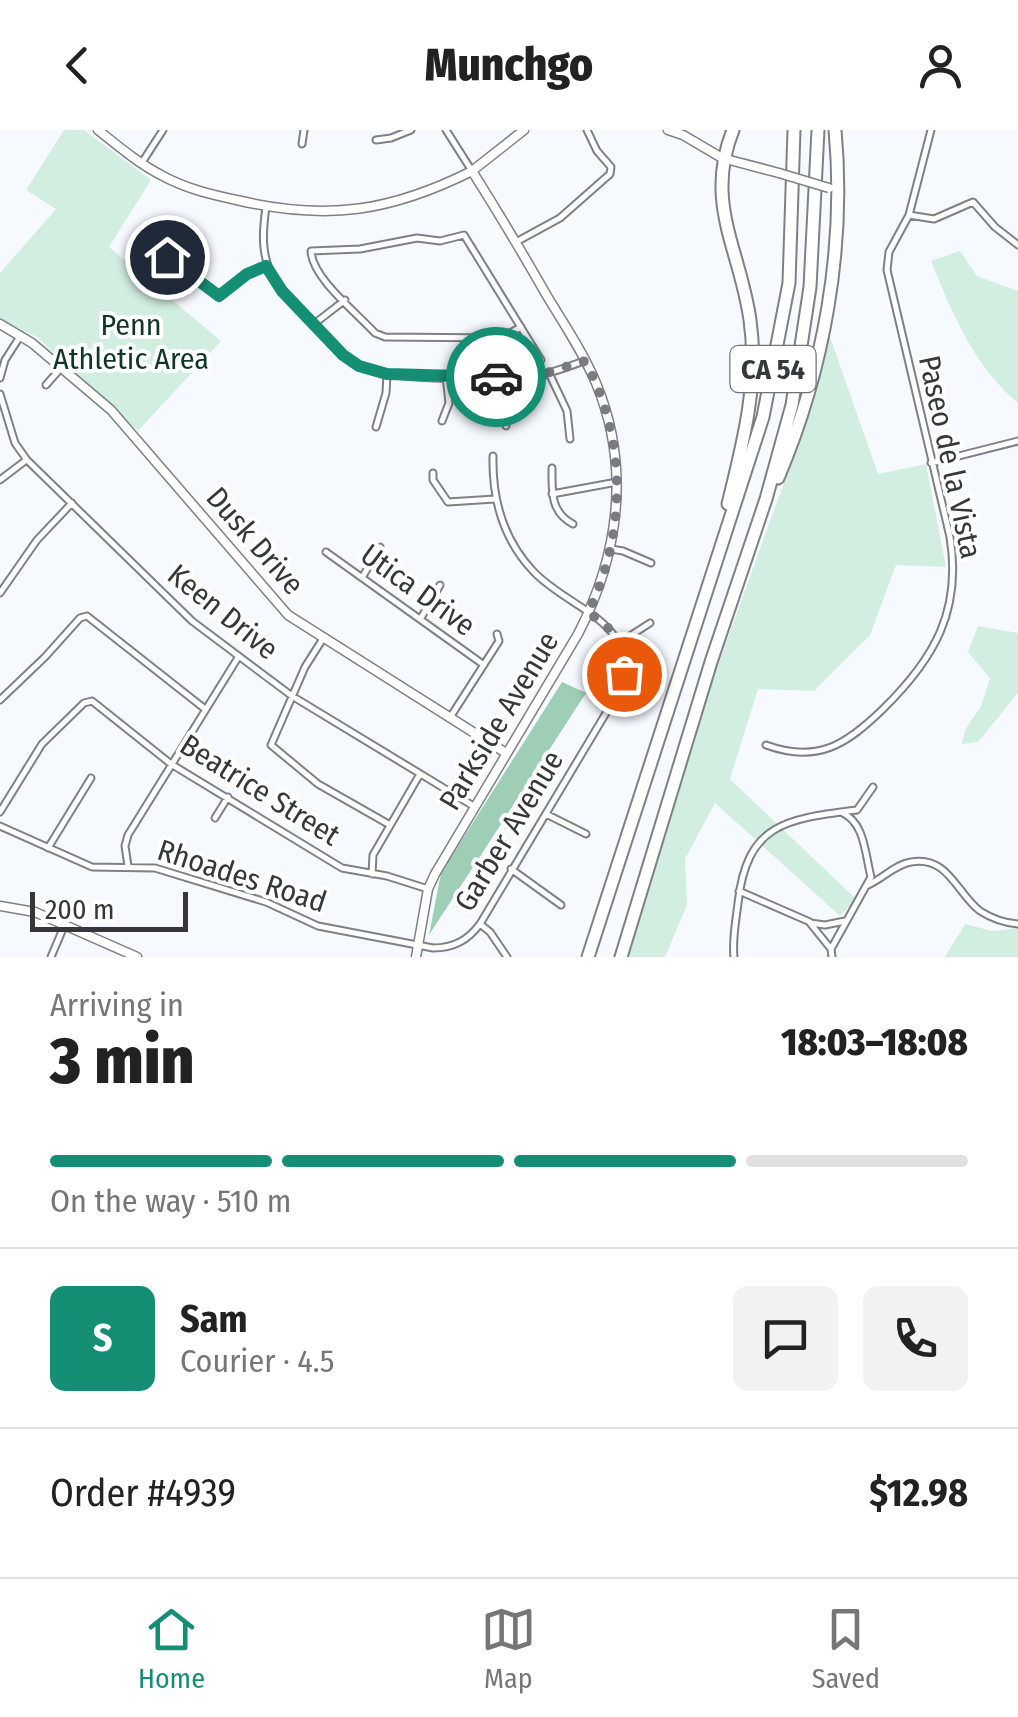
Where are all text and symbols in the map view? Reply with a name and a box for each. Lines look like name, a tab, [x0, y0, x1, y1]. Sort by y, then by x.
icon: back	[50, 38, 105, 93]
text: Munchgo	[425, 38, 593, 92]
icon: person	[913, 38, 968, 93]
pin	[125, 215, 210, 300]
icon: home	[140, 230, 195, 285]
park label: Penn Athletic Area	[53, 307, 209, 377]
courier	[446, 327, 546, 427]
road number: CA 54	[730, 346, 816, 392]
icon: car	[469, 350, 524, 405]
street label: Paseo de la Vista	[911, 352, 989, 562]
street label: Dusk Drive	[199, 480, 311, 602]
street label: Utica Drive	[354, 536, 482, 644]
street label: Keen Drive	[161, 557, 285, 667]
street label: Parkside Avenue	[432, 625, 566, 817]
pin	[582, 632, 667, 717]
icon: bag	[597, 647, 652, 702]
street label: Beatrice Street	[174, 727, 347, 853]
street label: Garber Avenue	[447, 744, 571, 918]
street label: Rhoades Road	[153, 832, 331, 920]
scale bar	[30, 887, 188, 931]
text: 200 m	[45, 893, 115, 926]
text: Arriving in	[50, 986, 184, 1024]
text: 18:03–18:08	[781, 1019, 968, 1065]
text: 3 min	[50, 1022, 195, 1100]
text: On the way · 510 m	[50, 1182, 291, 1220]
button: chat	[733, 1286, 838, 1391]
button: phone	[863, 1286, 968, 1391]
text: Sam	[180, 1296, 248, 1342]
text: S	[93, 1315, 112, 1361]
text: Courier · 4.5	[180, 1342, 335, 1380]
text: Order #4939	[50, 1470, 236, 1516]
text: $12.98	[869, 1470, 968, 1516]
tab: Home	[138, 1602, 205, 1695]
tab: Map	[481, 1602, 536, 1695]
tab: Saved	[812, 1602, 880, 1695]

